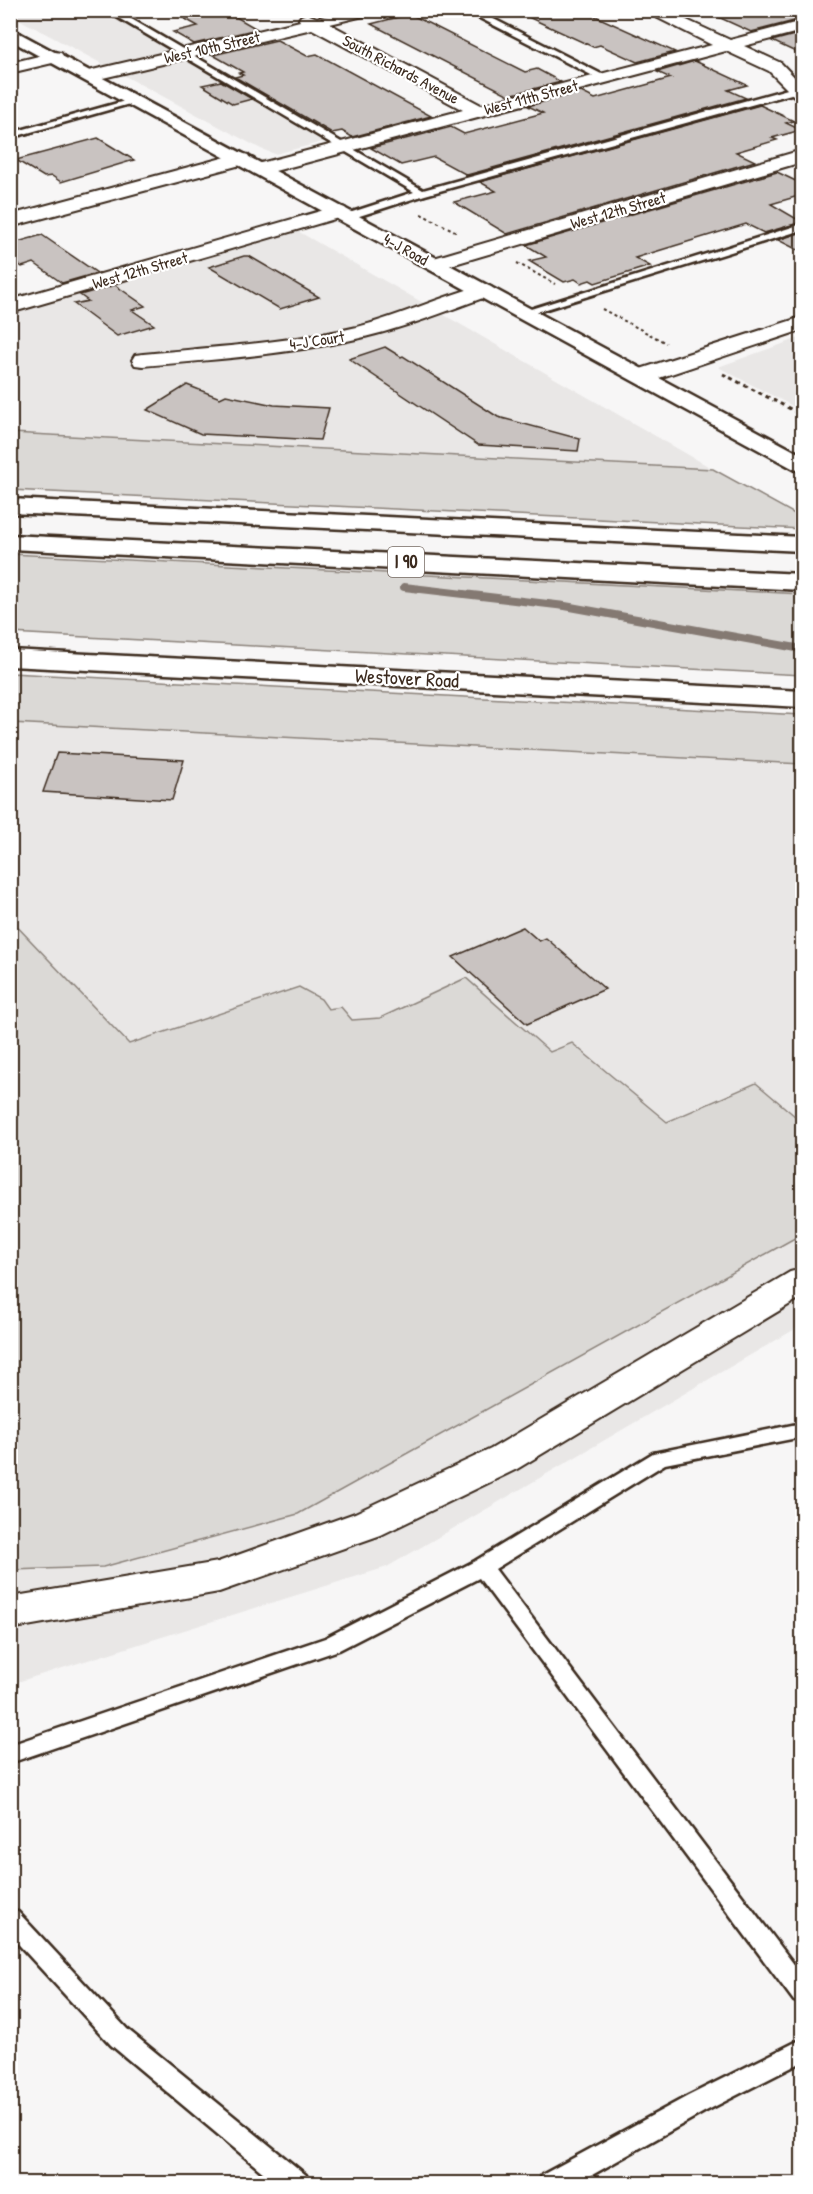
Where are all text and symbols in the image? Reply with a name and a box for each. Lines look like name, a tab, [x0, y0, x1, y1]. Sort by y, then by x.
street label: West 10th Street	[162, 25, 263, 69]
street label: South Richards Avenue	[339, 29, 464, 109]
street label: West 11th Street	[482, 74, 581, 120]
street label: West 12th Street	[568, 186, 669, 234]
street label: 4-J Road	[380, 228, 432, 270]
street label: West 12th Street	[90, 246, 191, 294]
street label: 4-J Court	[288, 325, 347, 355]
road number: I 90	[388, 547, 424, 577]
street label: Westover Road	[354, 661, 460, 694]

